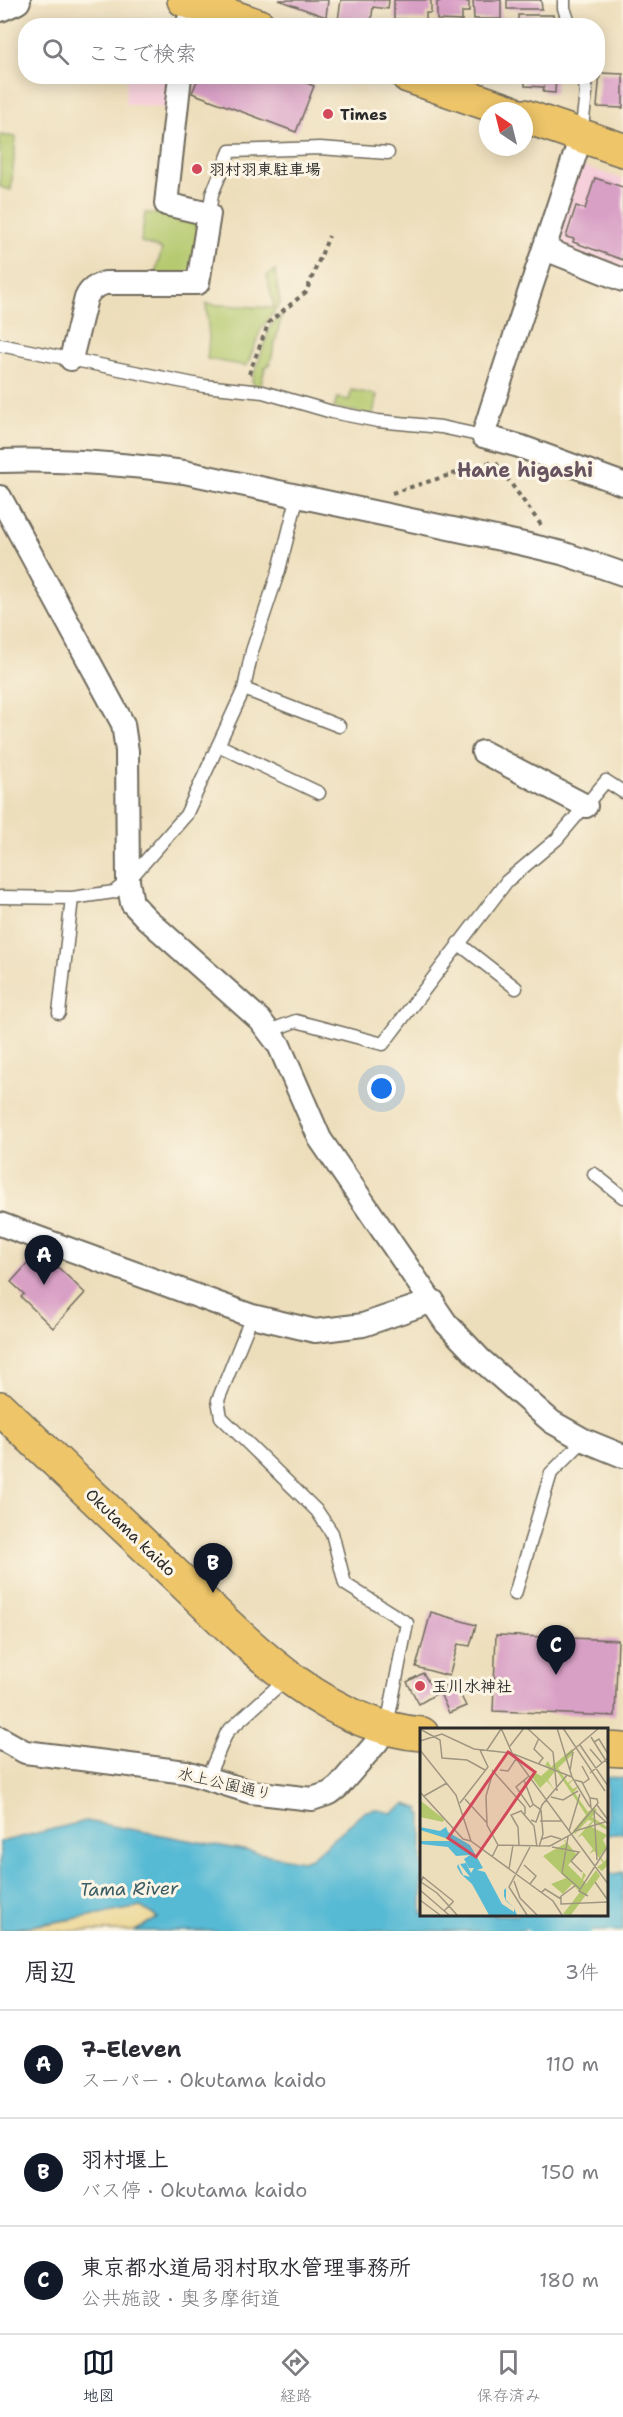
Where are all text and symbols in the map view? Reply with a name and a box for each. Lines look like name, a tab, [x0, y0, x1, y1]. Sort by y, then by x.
search box	[18, 18, 605, 84]
icon: search	[39, 35, 72, 68]
text: ここで検索	[87, 39, 197, 68]
north arrow	[479, 102, 533, 156]
place label: Times	[340, 104, 387, 125]
marker: Times	[321, 107, 335, 121]
place label: 羽村羽東駐車場	[209, 159, 321, 180]
marker: 羽村羽東駐車場	[190, 162, 204, 176]
district label: Hane higashi	[457, 457, 593, 483]
your location	[367, 1074, 396, 1103]
pin: A	[24, 1236, 63, 1285]
street label: Okutama kaido	[81, 1484, 180, 1581]
pin: B	[194, 1544, 232, 1593]
pin: C	[536, 1626, 576, 1675]
place label: 玉川水神社	[432, 1676, 512, 1697]
marker: 玉川水神社	[413, 1679, 427, 1693]
inset map	[420, 1728, 608, 1916]
street label: 水上公園通り	[176, 1762, 274, 1805]
water label: Tama River	[79, 1876, 179, 1902]
text: 周辺	[24, 1954, 76, 1989]
text: 3件	[565, 1959, 599, 1985]
text: 7-Eleven	[81, 2035, 181, 2064]
text: A	[36, 2051, 51, 2077]
text: 110 m	[545, 2051, 599, 2077]
text: スーパー · Okutama kaido	[81, 2067, 326, 2093]
text: 羽村堰上	[81, 2145, 169, 2174]
text: B	[37, 2159, 50, 2185]
text: 150 m	[541, 2159, 599, 2185]
text: バス停 · Okutama kaido	[81, 2177, 307, 2203]
text: 東京都水道局羽村取水管理事務所	[81, 2253, 411, 2282]
text: C	[37, 2267, 50, 2293]
text: 180 m	[539, 2267, 599, 2293]
text: 公共施設 · 奥多摩街道	[81, 2285, 280, 2311]
tab: 地図	[82, 2346, 115, 2406]
tab: 経路	[279, 2346, 312, 2406]
tab: 保存済み	[477, 2346, 541, 2406]

